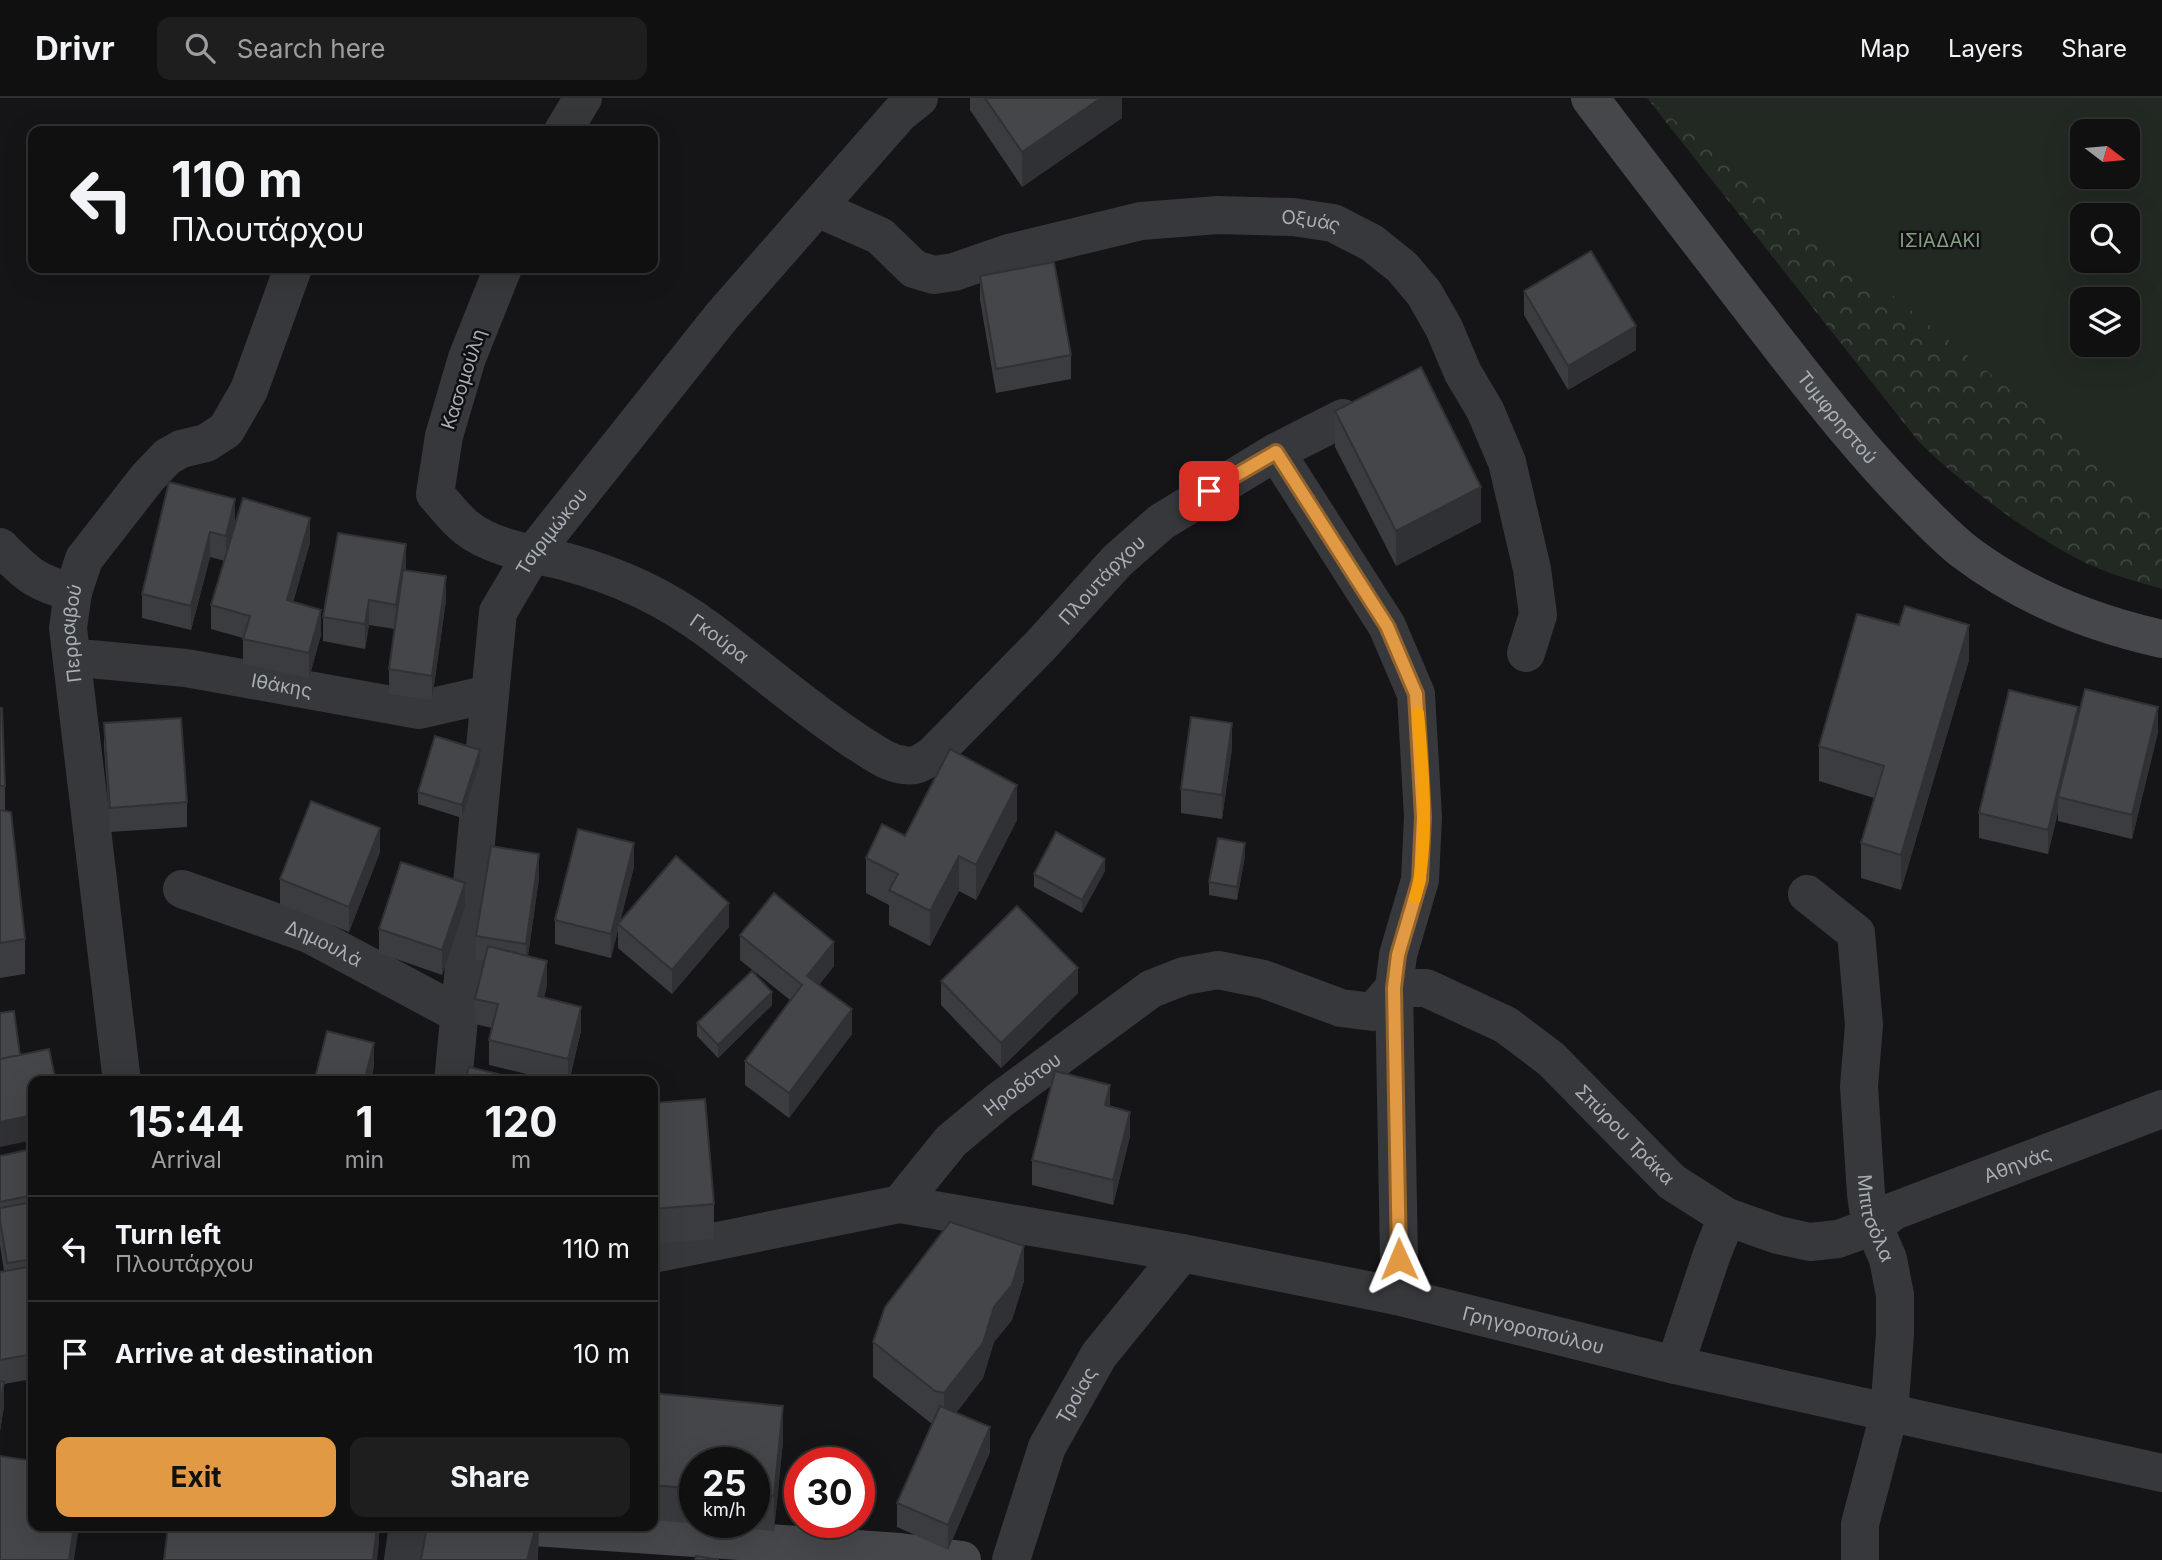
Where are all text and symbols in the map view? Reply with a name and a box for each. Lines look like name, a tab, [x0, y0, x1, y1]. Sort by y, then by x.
search box	[157, 17, 647, 80]
text: Drivr	[35, 28, 115, 68]
icon: search	[181, 29, 219, 67]
text: Search here	[237, 33, 385, 64]
text: Map	[1860, 34, 1910, 63]
text: Layers	[1948, 34, 2023, 63]
text: Share	[2061, 34, 2127, 63]
north arrow	[2070, 119, 2140, 189]
map controls	[2070, 119, 2140, 357]
text: 110 m	[171, 150, 303, 209]
icon: left	[56, 154, 147, 245]
button: search	[2070, 203, 2140, 273]
street label: Οξυάς	[1281, 206, 1345, 237]
text: Πλουτάρχου	[171, 210, 364, 249]
park label: ΙΣΙΑΔΑΚΙ	[1900, 229, 1980, 252]
button: layers	[2070, 287, 2140, 357]
street label: Κασομούλη	[436, 326, 491, 432]
street label: Τυμφρηστού	[1792, 367, 1882, 469]
pin	[1179, 461, 1239, 521]
icon: arrive	[1190, 472, 1228, 510]
street label: Τσιριμώκου	[511, 484, 593, 579]
street label: Πλουτάρχου	[1054, 531, 1150, 630]
street label: Περραιβού	[56, 581, 87, 684]
street label: Γκούρα	[685, 609, 753, 668]
street label: Ιθάκης	[249, 669, 314, 703]
street label: Δημουλά	[282, 916, 366, 972]
street label: Ηροδότου	[979, 1048, 1066, 1121]
street label: Σπύρου Τράκα	[1571, 1080, 1679, 1190]
text: 15:44	[129, 1096, 244, 1147]
text: 1	[355, 1096, 374, 1147]
text: 120	[485, 1096, 558, 1147]
street label: Αθηνάς	[1980, 1141, 2054, 1188]
text: Arrival	[151, 1146, 222, 1174]
text: min	[345, 1146, 384, 1174]
text: m	[511, 1146, 531, 1174]
street label: Μπιτσόλα	[1853, 1174, 1899, 1265]
text: Turn left	[115, 1219, 221, 1250]
position arrow	[1362, 1222, 1436, 1296]
icon: left	[56, 1230, 94, 1268]
text: 110 m	[562, 1233, 630, 1264]
text: Πλουτάρχου	[115, 1250, 254, 1278]
street label: Γρηγοροπούλου	[1460, 1302, 1606, 1359]
icon: arrive	[56, 1335, 94, 1373]
text: Arrive at destination	[115, 1338, 374, 1369]
text: 10 m	[573, 1338, 630, 1369]
street label: Τροίας	[1052, 1363, 1102, 1428]
button: Exit	[56, 1437, 336, 1517]
button: Share	[350, 1437, 630, 1517]
speed limit sign: 30	[784, 1447, 875, 1538]
text: 25	[702, 1462, 747, 1504]
text: km/h	[703, 1499, 746, 1520]

